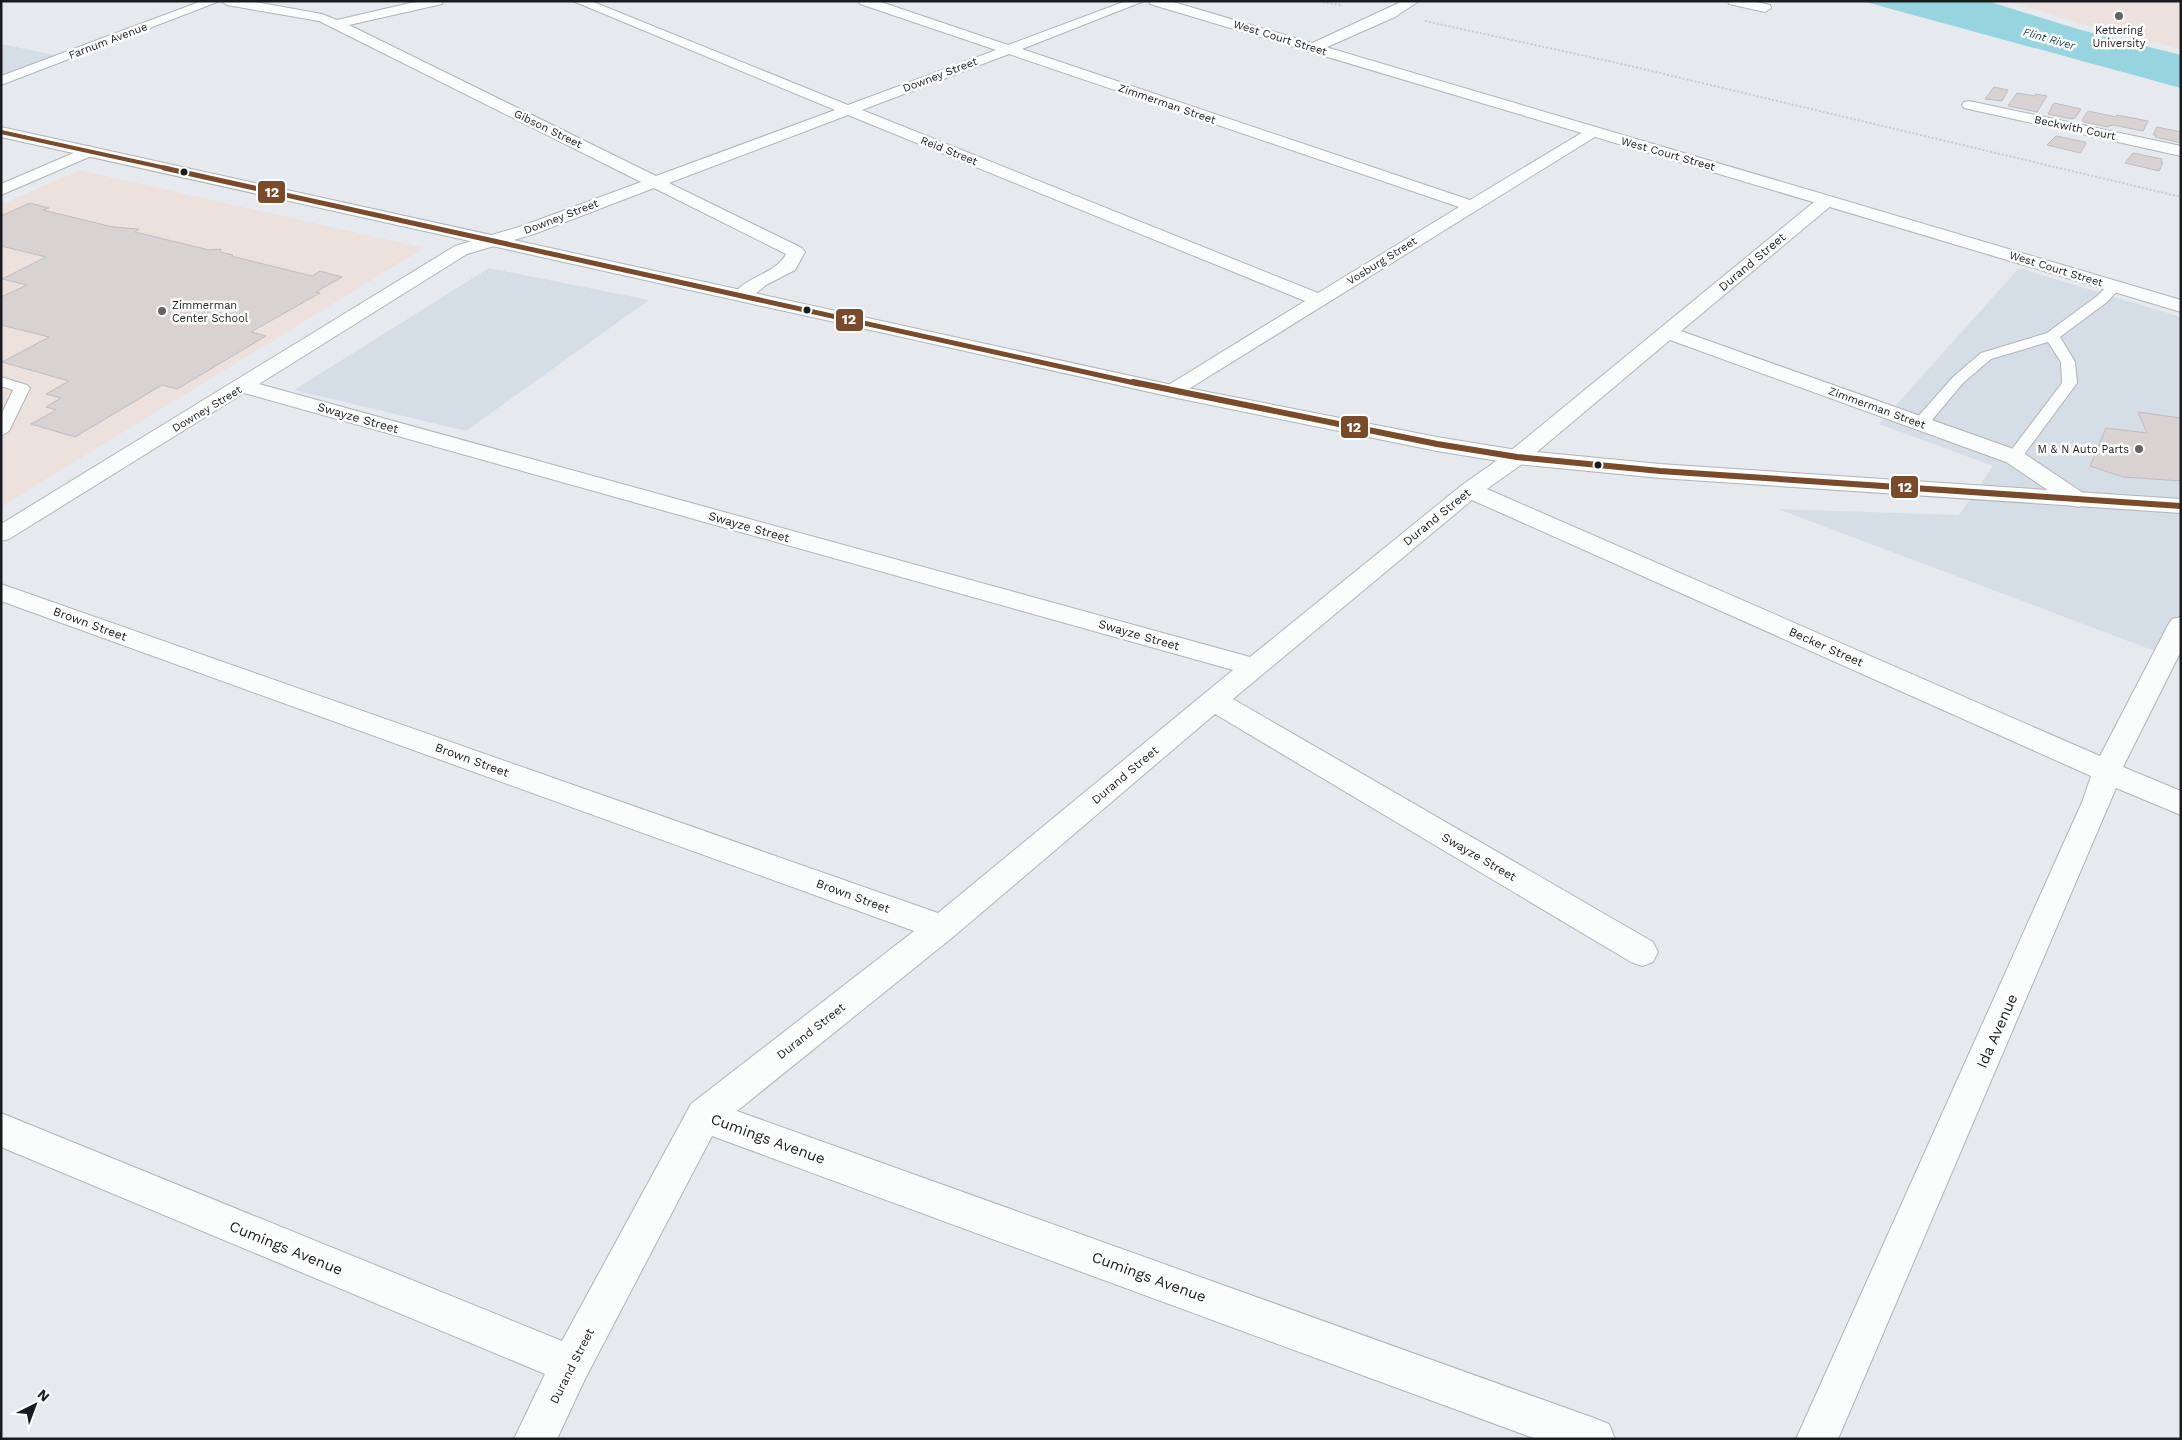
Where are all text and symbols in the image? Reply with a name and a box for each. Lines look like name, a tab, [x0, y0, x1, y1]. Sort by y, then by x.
marker: Kettering University	[2113, 10, 2125, 22]
street label: West Court Street	[1232, 18, 1329, 59]
street label: Farnum Avenue	[67, 20, 149, 62]
place label: Kettering University	[2093, 24, 2146, 50]
water label: Flint River	[2022, 25, 2077, 53]
street label: Downey Street	[901, 55, 979, 95]
street label: Zimmerman Street	[1117, 81, 1218, 127]
street label: Gibson Street	[512, 107, 584, 151]
street label: Beckwith Court	[2033, 113, 2117, 143]
street label: Reid Street	[919, 134, 980, 168]
street label: West Court Street	[1619, 134, 1717, 174]
unlabelled marker	[179, 167, 189, 177]
line badge: 12	[257, 180, 286, 204]
text: 12	[265, 184, 279, 200]
street label: Downey Street	[522, 197, 600, 237]
street label: Durand Street	[1716, 230, 1788, 294]
street label: Vosburg Street	[1345, 234, 1420, 288]
street label: West Court Street	[2008, 249, 2105, 290]
place label: Zimmerman Center School	[172, 299, 249, 325]
marker: Zimmerman Center School	[156, 305, 168, 317]
unlabelled marker	[802, 305, 812, 315]
line badge: 12	[835, 308, 864, 332]
text: 12	[842, 311, 856, 327]
street label: Downey Street	[170, 383, 244, 435]
street label: Zimmerman Street	[1827, 384, 1928, 432]
street label: Swayze Street	[316, 400, 400, 436]
line badge: 12	[1340, 415, 1369, 439]
text: 12	[1347, 419, 1361, 435]
place label: M & N Auto Parts	[2037, 443, 2129, 456]
marker: M & N Auto Parts	[2133, 443, 2145, 455]
unlabelled marker	[1593, 460, 1603, 470]
line badge: 12	[1890, 475, 1919, 499]
text: 12	[1898, 479, 1912, 495]
street label: Durand Street	[1400, 486, 1474, 548]
street label: Swayze Street	[707, 509, 791, 545]
street label: Brown Street	[51, 604, 129, 644]
street label: Swayze Street	[1097, 617, 1181, 653]
street label: Becker Street	[1787, 624, 1865, 670]
street label: Brown Street	[433, 740, 511, 780]
street label: Durand Street	[1089, 743, 1161, 807]
street label: Swayze Street	[1439, 830, 1519, 884]
street label: Brown Street	[814, 876, 892, 916]
street label: Ida Avenue	[1973, 991, 2021, 1071]
street label: Durand Street	[774, 1000, 848, 1062]
street label: Cumings Avenue	[708, 1110, 828, 1168]
street label: Cumings Avenue	[227, 1217, 345, 1279]
street label: Cumings Avenue	[1089, 1248, 1209, 1306]
street label: Durand Street	[547, 1326, 597, 1406]
north arrow	[10, 1380, 60, 1430]
text: N	[34, 1386, 53, 1405]

